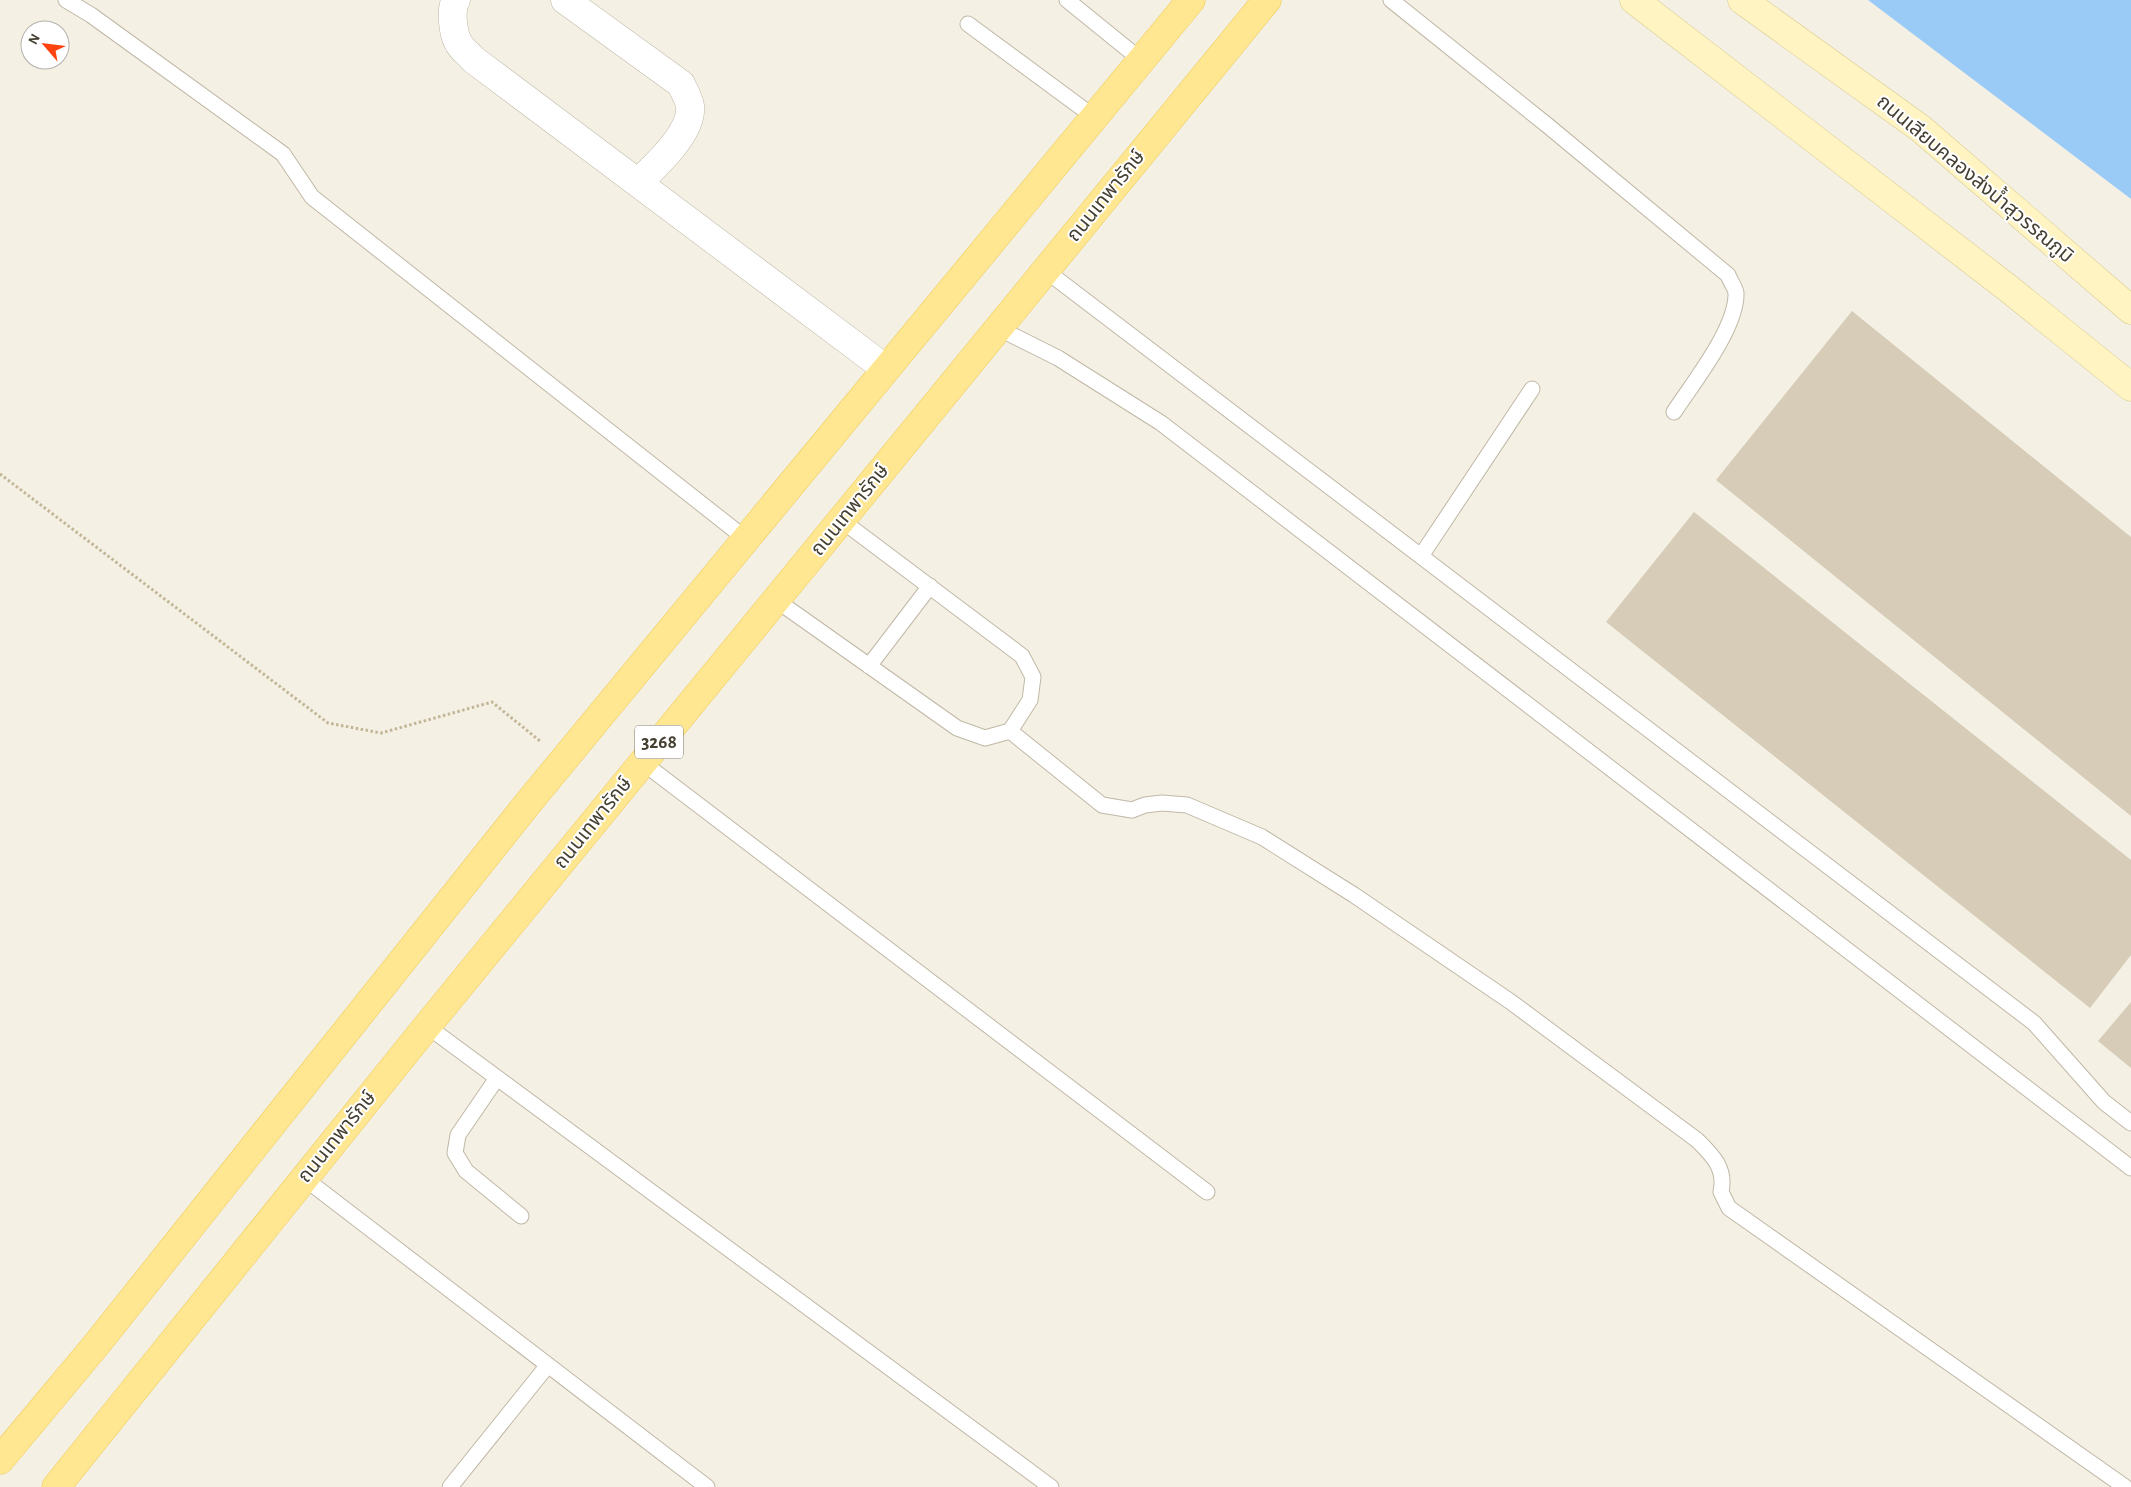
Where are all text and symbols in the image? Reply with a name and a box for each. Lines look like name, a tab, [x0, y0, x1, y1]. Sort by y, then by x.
north arrow	[20, 20, 70, 70]
text: N	[26, 32, 43, 47]
street label: ถนนเลียบคลองส่งน้ำสุวรรณภูมิ	[1872, 87, 2080, 268]
street label: ถนนเทพารักษ์	[1063, 146, 1149, 246]
street label: ถนนเทพารักษ์	[807, 460, 893, 560]
road number: 3268	[635, 726, 683, 759]
street label: ถนนเทพารักษ์	[550, 773, 636, 873]
street label: ถนนเทพารักษ์	[294, 1087, 380, 1187]

